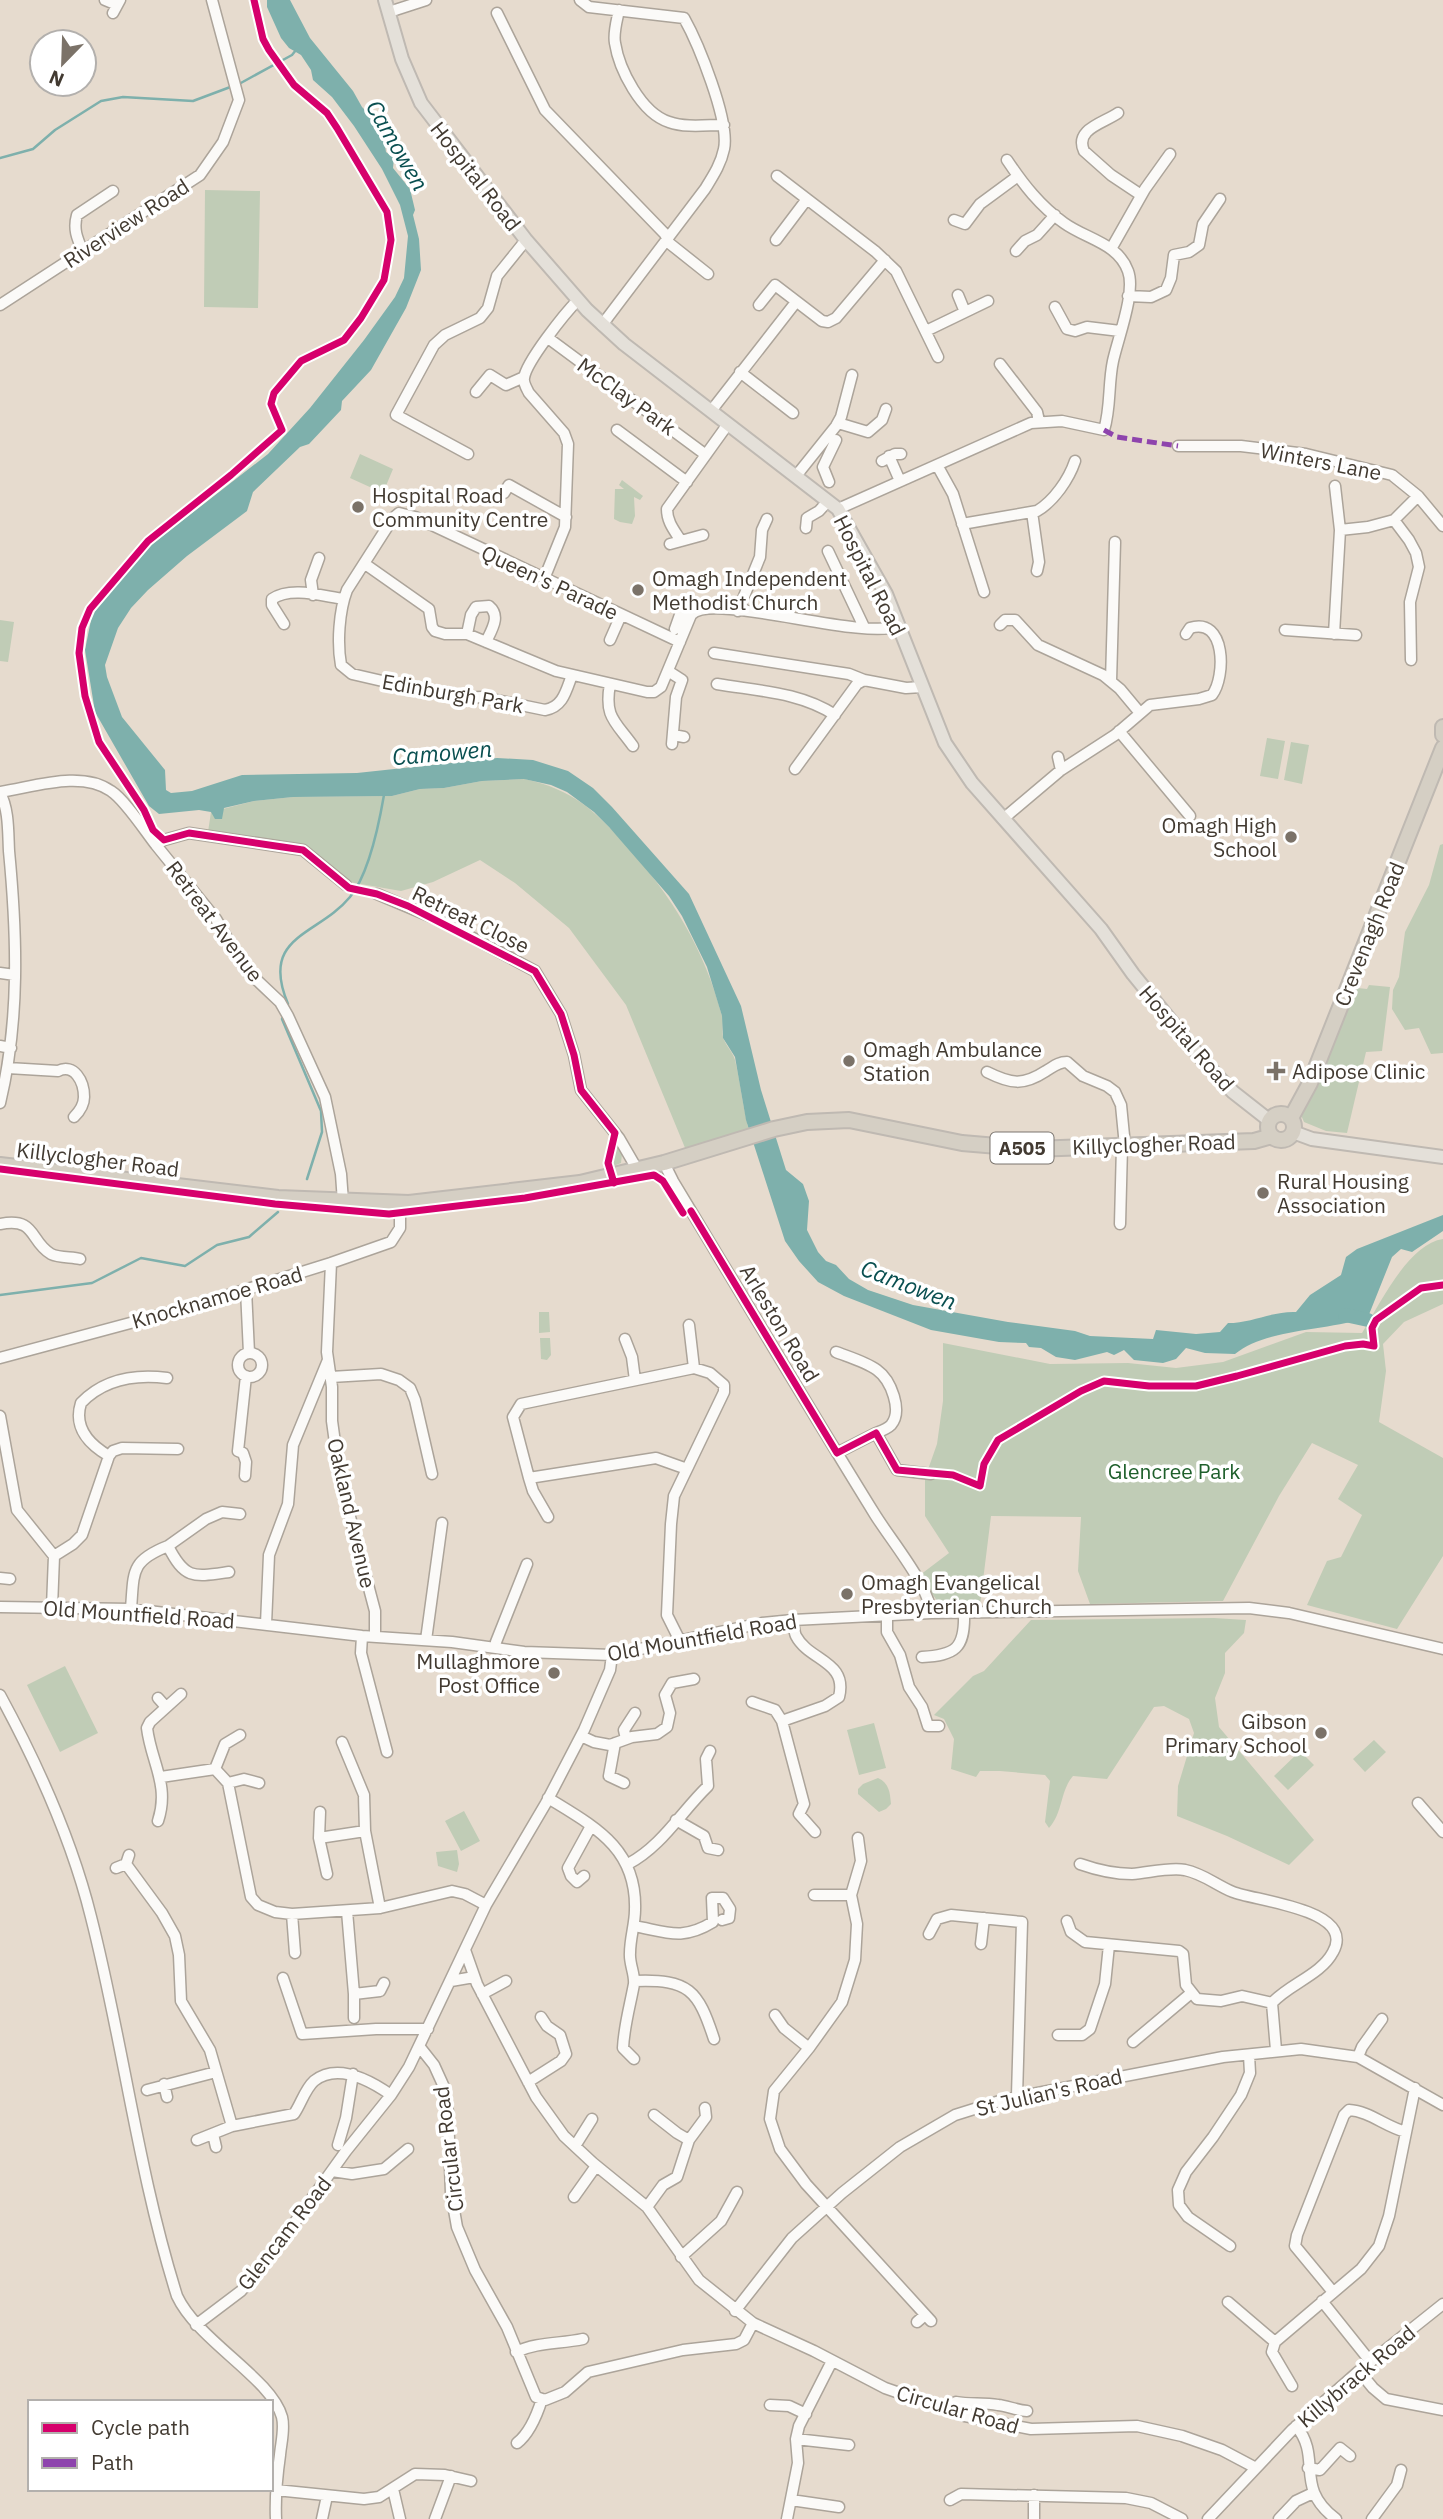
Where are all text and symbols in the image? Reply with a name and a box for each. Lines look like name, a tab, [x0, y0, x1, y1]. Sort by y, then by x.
north arrow	[28, 28, 98, 98]
text: N	[45, 65, 67, 92]
water label: Camowen	[360, 94, 436, 196]
street label: Hospital Road	[424, 115, 528, 237]
street label: Riverview Road	[58, 172, 194, 274]
street label: McClay Park	[572, 351, 682, 441]
street label: Winters Lane	[1258, 436, 1384, 486]
place label: Hospital Road Community Centre	[372, 481, 548, 533]
marker: Hospital Road Community Centre	[350, 499, 366, 515]
street label: Hospital Road	[828, 510, 912, 640]
street label: Queen's Parade	[477, 538, 623, 626]
place label: Omagh Independent Methodist Church	[652, 564, 847, 616]
marker: Omagh Independent Methodist Church	[630, 582, 646, 598]
street label: Edinburgh Park	[380, 667, 526, 719]
water label: Camowen	[391, 733, 493, 771]
place label: Omagh High School	[1162, 811, 1277, 863]
marker: Omagh High School	[1283, 829, 1299, 845]
street label: Retreat Avenue	[160, 855, 270, 987]
street label: Crevenagh Road	[1327, 858, 1411, 1010]
street label: Retreat Close	[408, 879, 534, 959]
street label: Hospital Road	[1133, 979, 1241, 1097]
place label: Omagh Ambulance Station	[863, 1035, 1042, 1087]
marker: Omagh Ambulance Station	[841, 1053, 857, 1069]
place label: Adipose Clinic	[1292, 1057, 1425, 1085]
marker: Adipose Clinic	[1266, 1061, 1286, 1081]
street label: Killyclogher Road	[1072, 1127, 1236, 1161]
road number: A505	[990, 1132, 1054, 1164]
street label: Killyclogher Road	[15, 1135, 181, 1183]
place label: Rural Housing Association	[1277, 1167, 1409, 1219]
marker: Rural Housing Association	[1255, 1185, 1271, 1201]
water label: Camowen	[857, 1252, 961, 1316]
street label: Knocknamoe Road	[128, 1259, 306, 1335]
street label: Arleston Road	[734, 1259, 826, 1387]
street label: Oakland Avenue	[321, 1435, 383, 1591]
park label: Glencree Park	[1108, 1457, 1240, 1485]
place label: Omagh Evangelical Presbyterian Church	[861, 1568, 1052, 1620]
marker: Omagh Evangelical Presbyterian Church	[839, 1586, 855, 1602]
street label: Old Mountfield Road	[42, 1593, 236, 1635]
street label: Old Mountfield Road	[605, 1607, 799, 1667]
place label: Mullaghmore Post Office	[416, 1647, 540, 1699]
marker: Mullaghmore Post Office	[546, 1665, 562, 1681]
place label: Gibson Primary School	[1165, 1707, 1307, 1759]
marker: Gibson Primary School	[1313, 1725, 1329, 1741]
street label: St Julian's Road	[973, 2062, 1125, 2122]
street label: Circular Road	[426, 2085, 470, 2213]
street label: Glencam Road	[231, 2170, 337, 2296]
street label: Killybrack Road	[1291, 2318, 1421, 2434]
street label: Circular Road	[893, 2378, 1023, 2440]
legend	[28, 2400, 273, 2491]
text: Cycle path	[91, 2413, 190, 2441]
text: Path	[91, 2448, 134, 2476]

